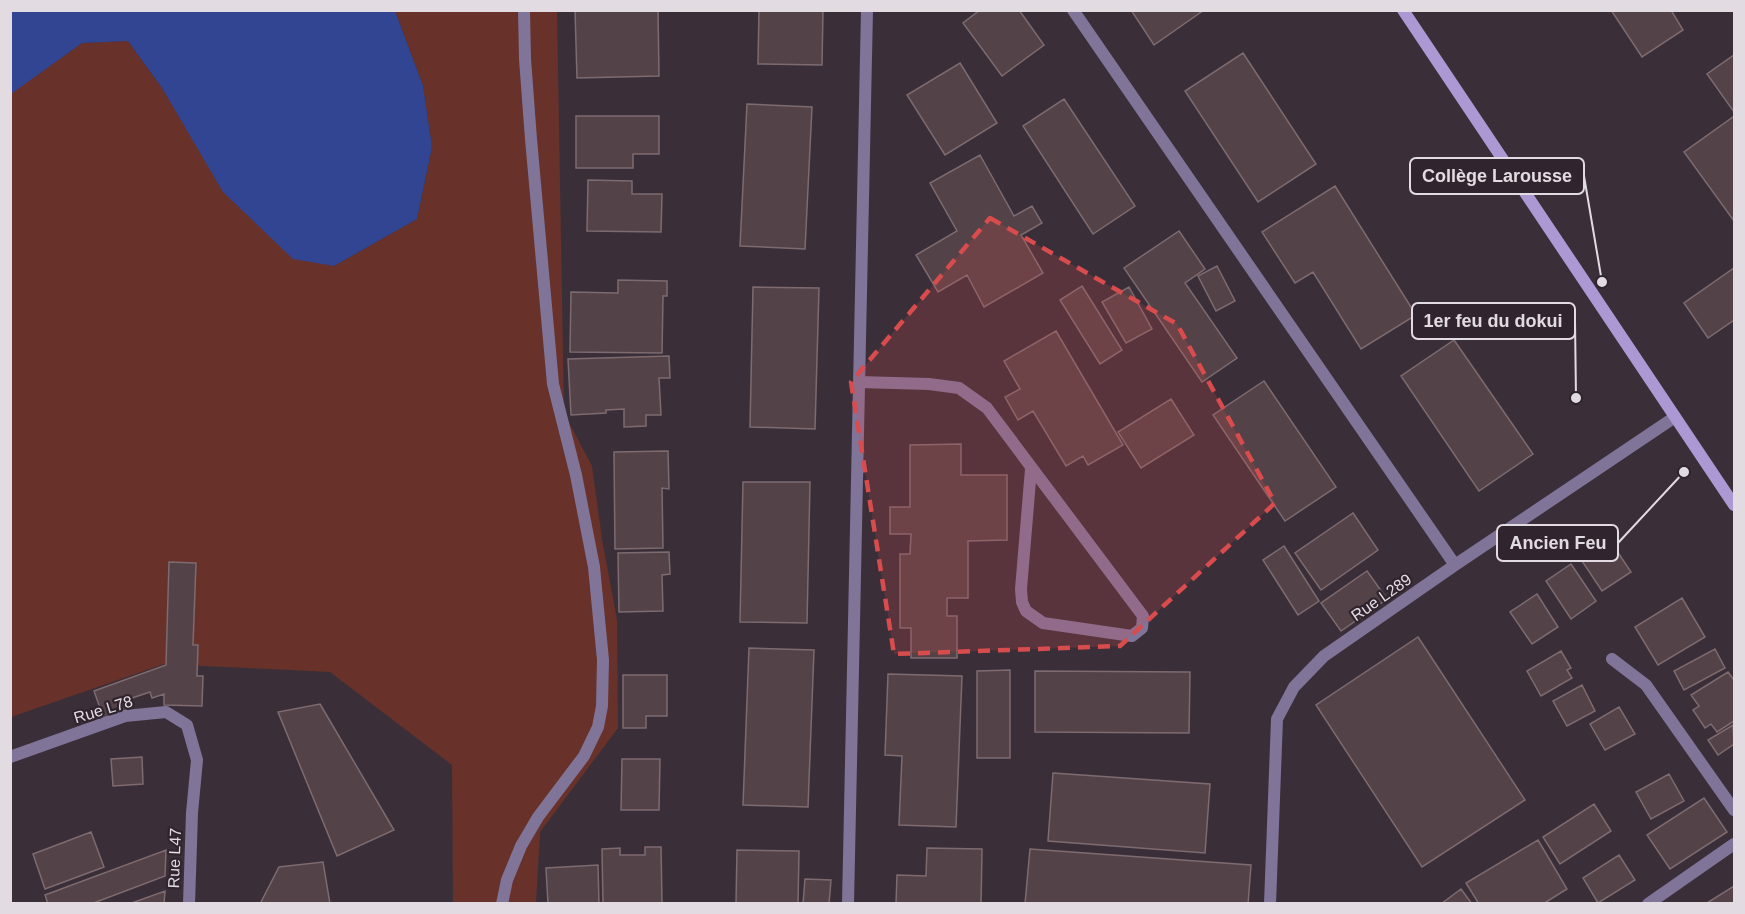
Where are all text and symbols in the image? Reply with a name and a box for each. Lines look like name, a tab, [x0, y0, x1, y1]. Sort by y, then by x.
callout: Collège Larousse	[1410, 158, 1584, 194]
text: Collège Larousse	[1422, 166, 1572, 186]
callout: 1er feu du dokui	[1412, 303, 1575, 339]
text: 1er feu du dokui	[1423, 311, 1563, 331]
callout: Ancien Feu	[1497, 525, 1618, 561]
text: Ancien Feu	[1509, 533, 1607, 553]
street label: Rue L289	[1348, 570, 1415, 624]
street label: Rue L78	[72, 692, 135, 726]
street label: Rue L47	[165, 827, 184, 889]

